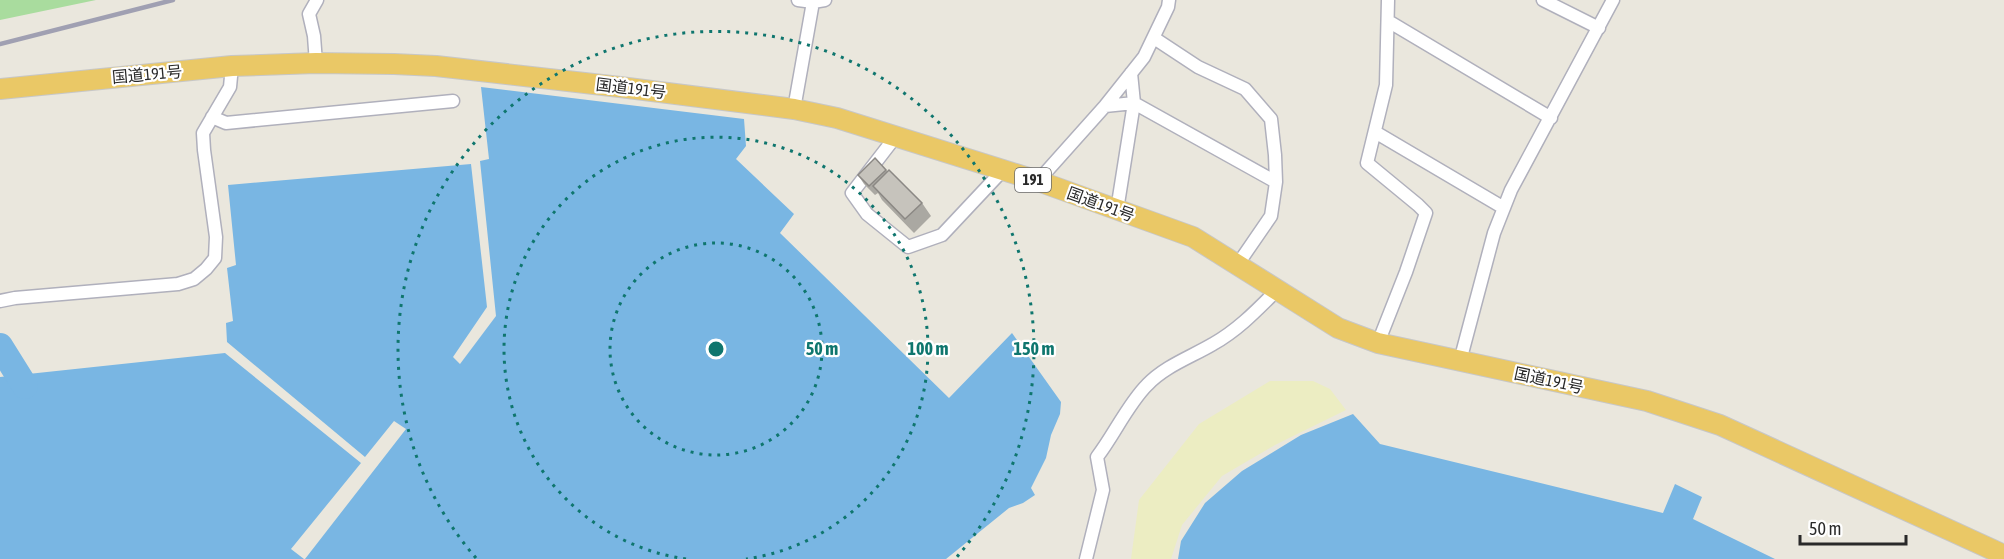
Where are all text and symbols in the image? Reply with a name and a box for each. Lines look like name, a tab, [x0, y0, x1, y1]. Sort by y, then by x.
street label: 国道191号	[111, 62, 183, 86]
street label: 国道191号	[595, 75, 667, 101]
road number: 191	[1015, 168, 1051, 192]
street label: 国道191号	[1065, 183, 1137, 225]
text: 50 m	[806, 338, 838, 359]
text: 100 m	[908, 338, 948, 359]
text: 150 m	[1014, 338, 1054, 359]
centre of rings	[706, 339, 726, 359]
street label: 国道191号	[1513, 364, 1585, 396]
scale bar	[1800, 508, 1906, 546]
text: 50 m	[1809, 518, 1841, 539]

